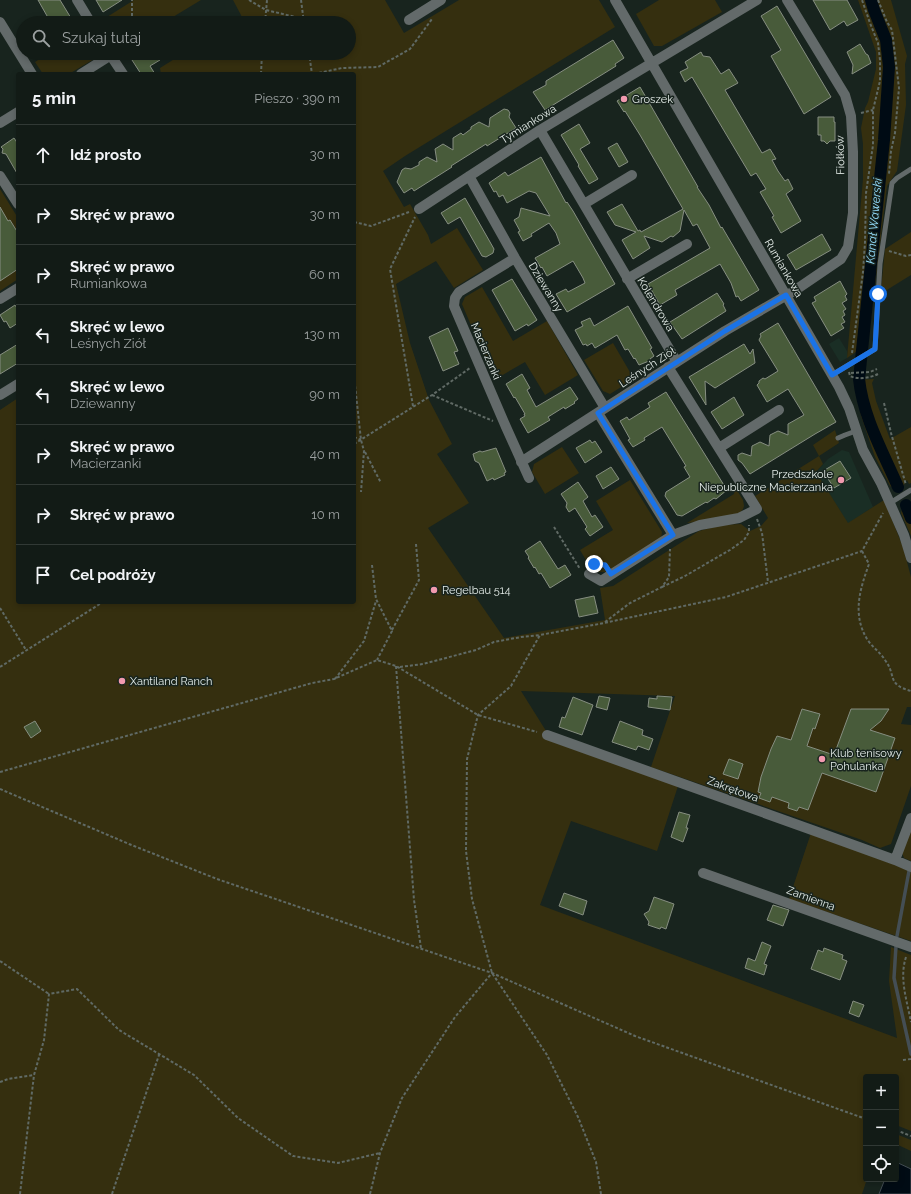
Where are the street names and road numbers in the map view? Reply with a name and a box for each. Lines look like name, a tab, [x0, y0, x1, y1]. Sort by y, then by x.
street label: Tymiankowa	[498, 102, 559, 147]
street label: Fiołków	[834, 135, 847, 175]
street label: Rumiankowa	[762, 237, 806, 300]
street label: Dziewanny	[526, 260, 565, 314]
street label: Kolendrowa	[634, 275, 677, 334]
street label: Macierzanki	[468, 321, 503, 382]
street label: Leśnych Ziół	[617, 344, 678, 390]
street label: Zakrętowa	[705, 774, 760, 805]
street label: Zamienna	[785, 884, 837, 913]

